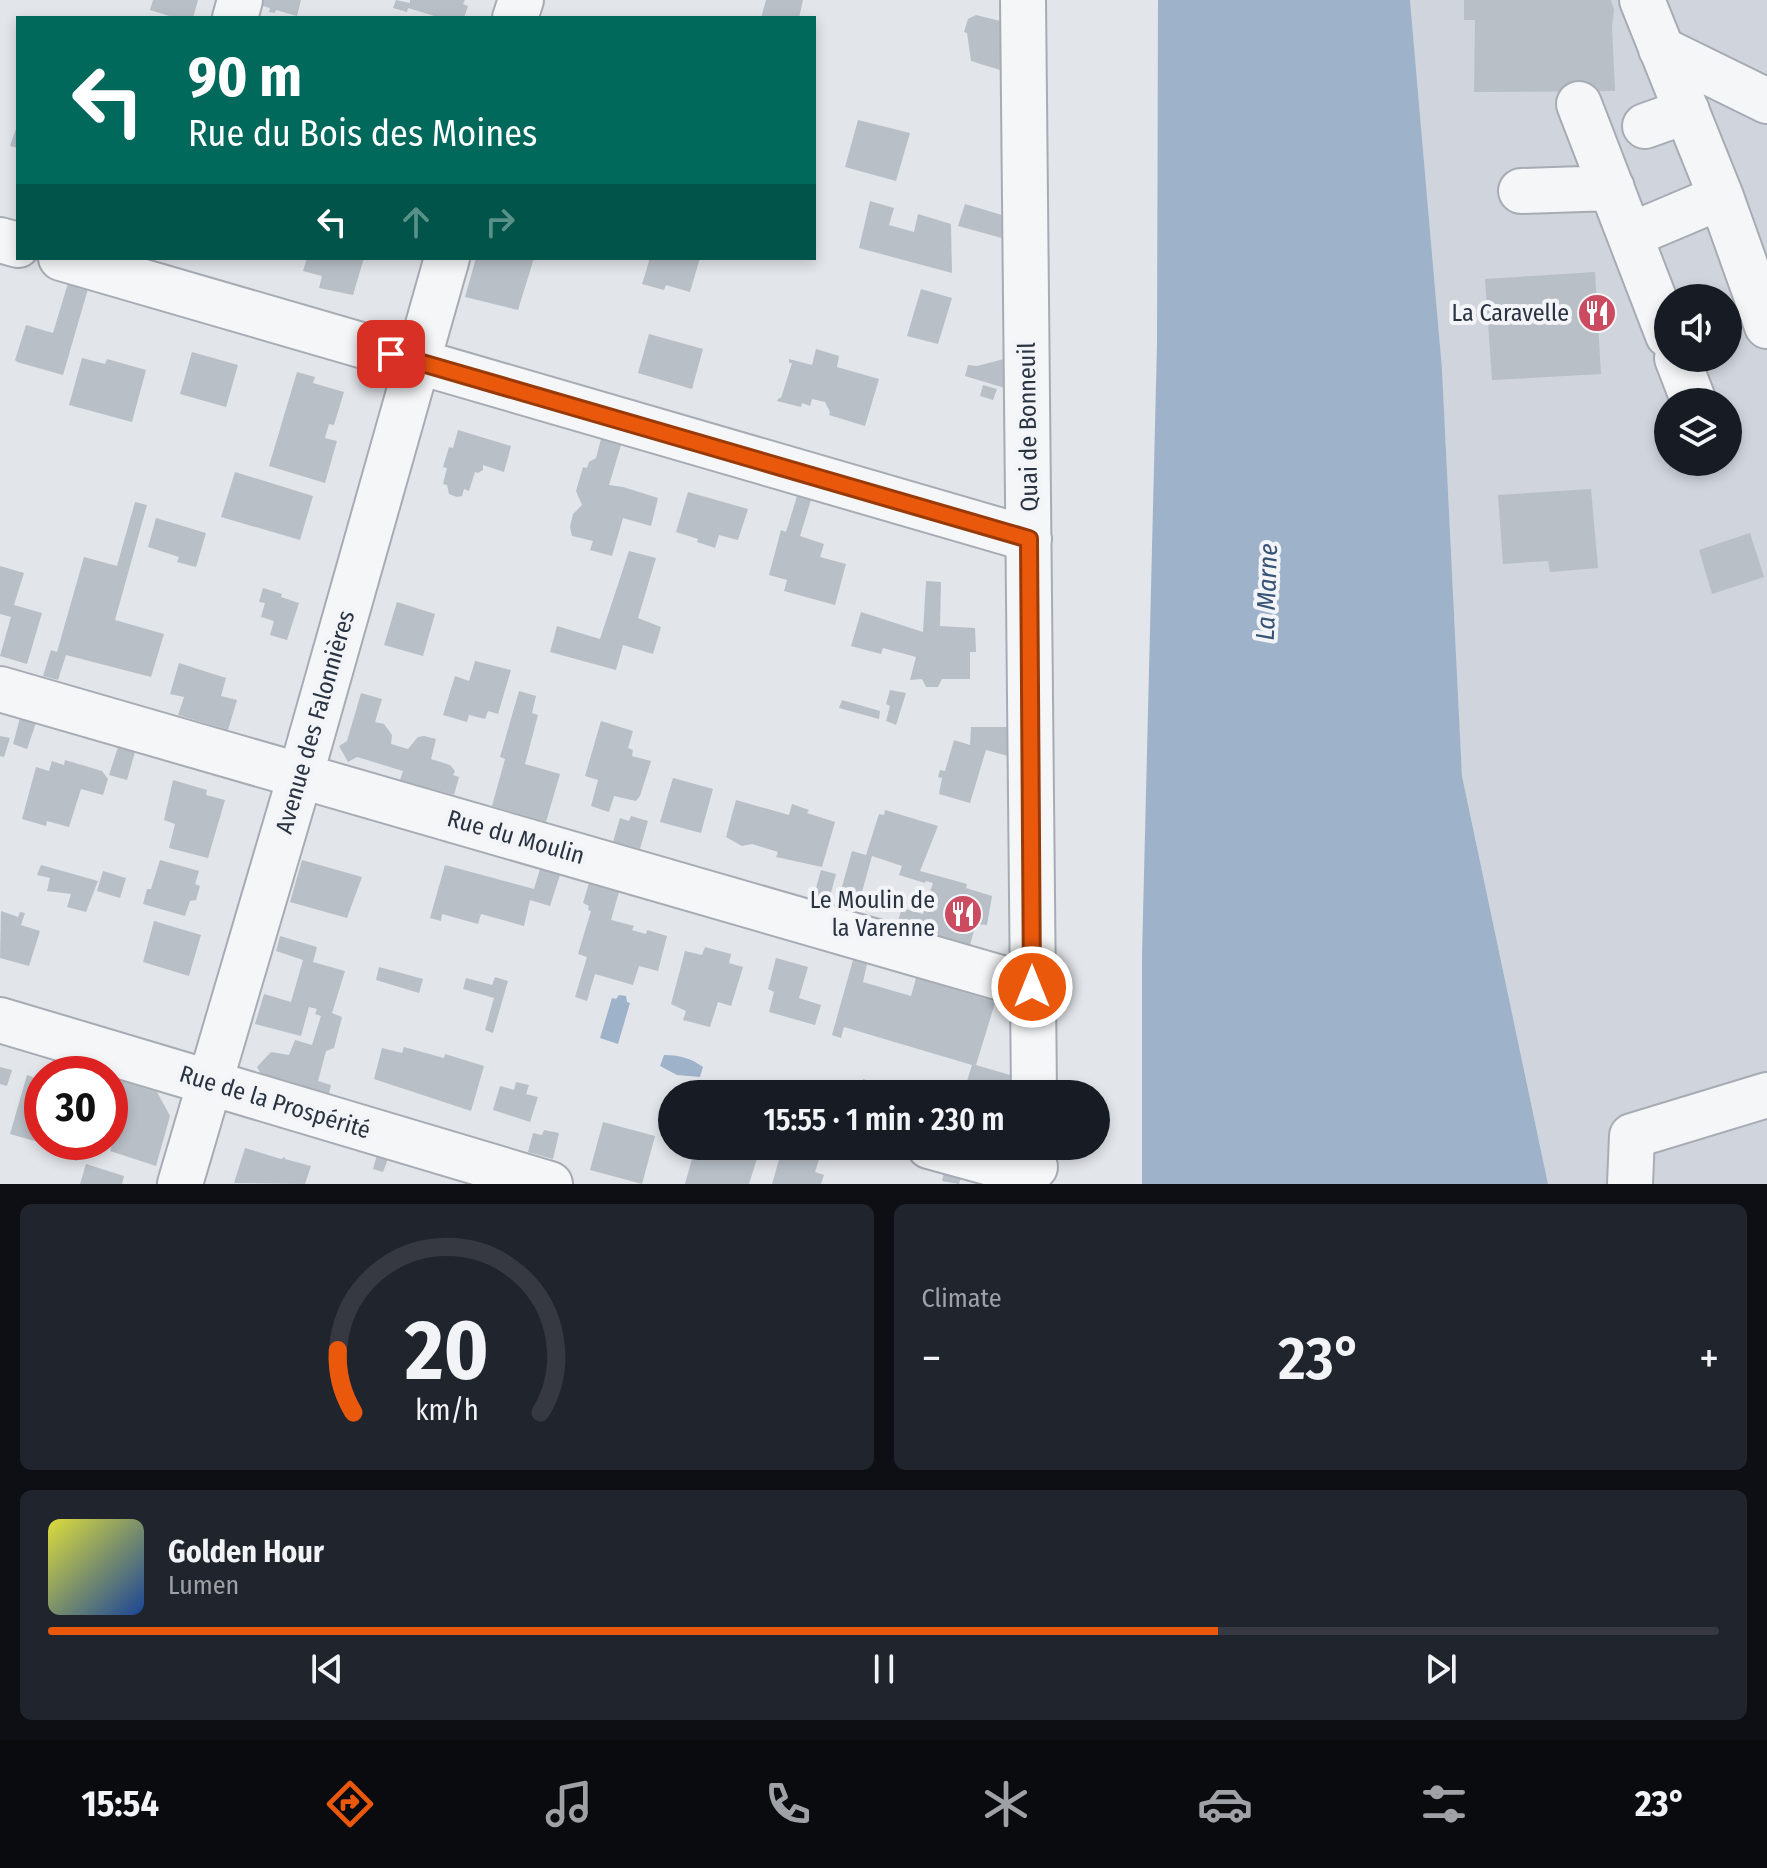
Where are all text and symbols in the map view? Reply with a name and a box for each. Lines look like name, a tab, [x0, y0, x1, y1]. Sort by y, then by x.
text: 90 m	[188, 44, 302, 111]
icon: left	[56, 48, 160, 152]
text: Rue du Bois des Moines	[188, 112, 537, 156]
icon: left	[310, 200, 354, 244]
icon: ahead	[394, 200, 438, 244]
icon: right	[478, 200, 522, 244]
map controls	[1654, 284, 1742, 476]
button: sound	[1654, 284, 1742, 372]
restaurant icon: La Caravelle	[1576, 292, 1618, 334]
place label: La Caravelle	[1452, 299, 1569, 327]
pin	[357, 320, 425, 388]
icon: arrive	[369, 332, 413, 376]
street label: Quai de Bonneuil	[1013, 342, 1043, 512]
button: layers	[1654, 388, 1742, 476]
water label: La Marne	[1250, 543, 1284, 641]
street label: Avenue des Falonnières	[270, 607, 360, 837]
street label: Rue du Moulin	[444, 804, 588, 870]
place label: Le Moulin de la Varenne	[810, 886, 935, 942]
restaurant icon: Le Moulin de la Varenne	[942, 893, 984, 935]
position arrow	[990, 945, 1074, 1029]
speed limit sign: 30	[24, 1056, 128, 1160]
street label: Rue de la Prospérité	[176, 1060, 374, 1144]
text: 15:55 · 1 min · 230 m	[764, 1102, 1004, 1138]
text: Climate	[922, 1283, 1002, 1314]
text: 20	[404, 1301, 489, 1401]
text: 23°	[1278, 1323, 1362, 1395]
text: −	[922, 1332, 941, 1385]
text: +	[1699, 1332, 1719, 1385]
text: km/h	[415, 1393, 479, 1428]
text: Golden Hour	[168, 1534, 324, 1570]
text: Lumen	[168, 1570, 239, 1601]
icon: previous	[305, 1647, 349, 1691]
icon: pause	[862, 1647, 906, 1691]
icon: next	[1419, 1647, 1463, 1691]
icon: directions	[322, 1776, 378, 1832]
icon: music	[541, 1776, 597, 1832]
icon: phone	[760, 1776, 816, 1832]
icon: climate	[978, 1776, 1034, 1832]
icon: car	[1197, 1776, 1253, 1832]
icon: filters	[1416, 1776, 1472, 1832]
text: 15:54	[81, 1782, 159, 1826]
text: 23°	[1635, 1782, 1686, 1826]

